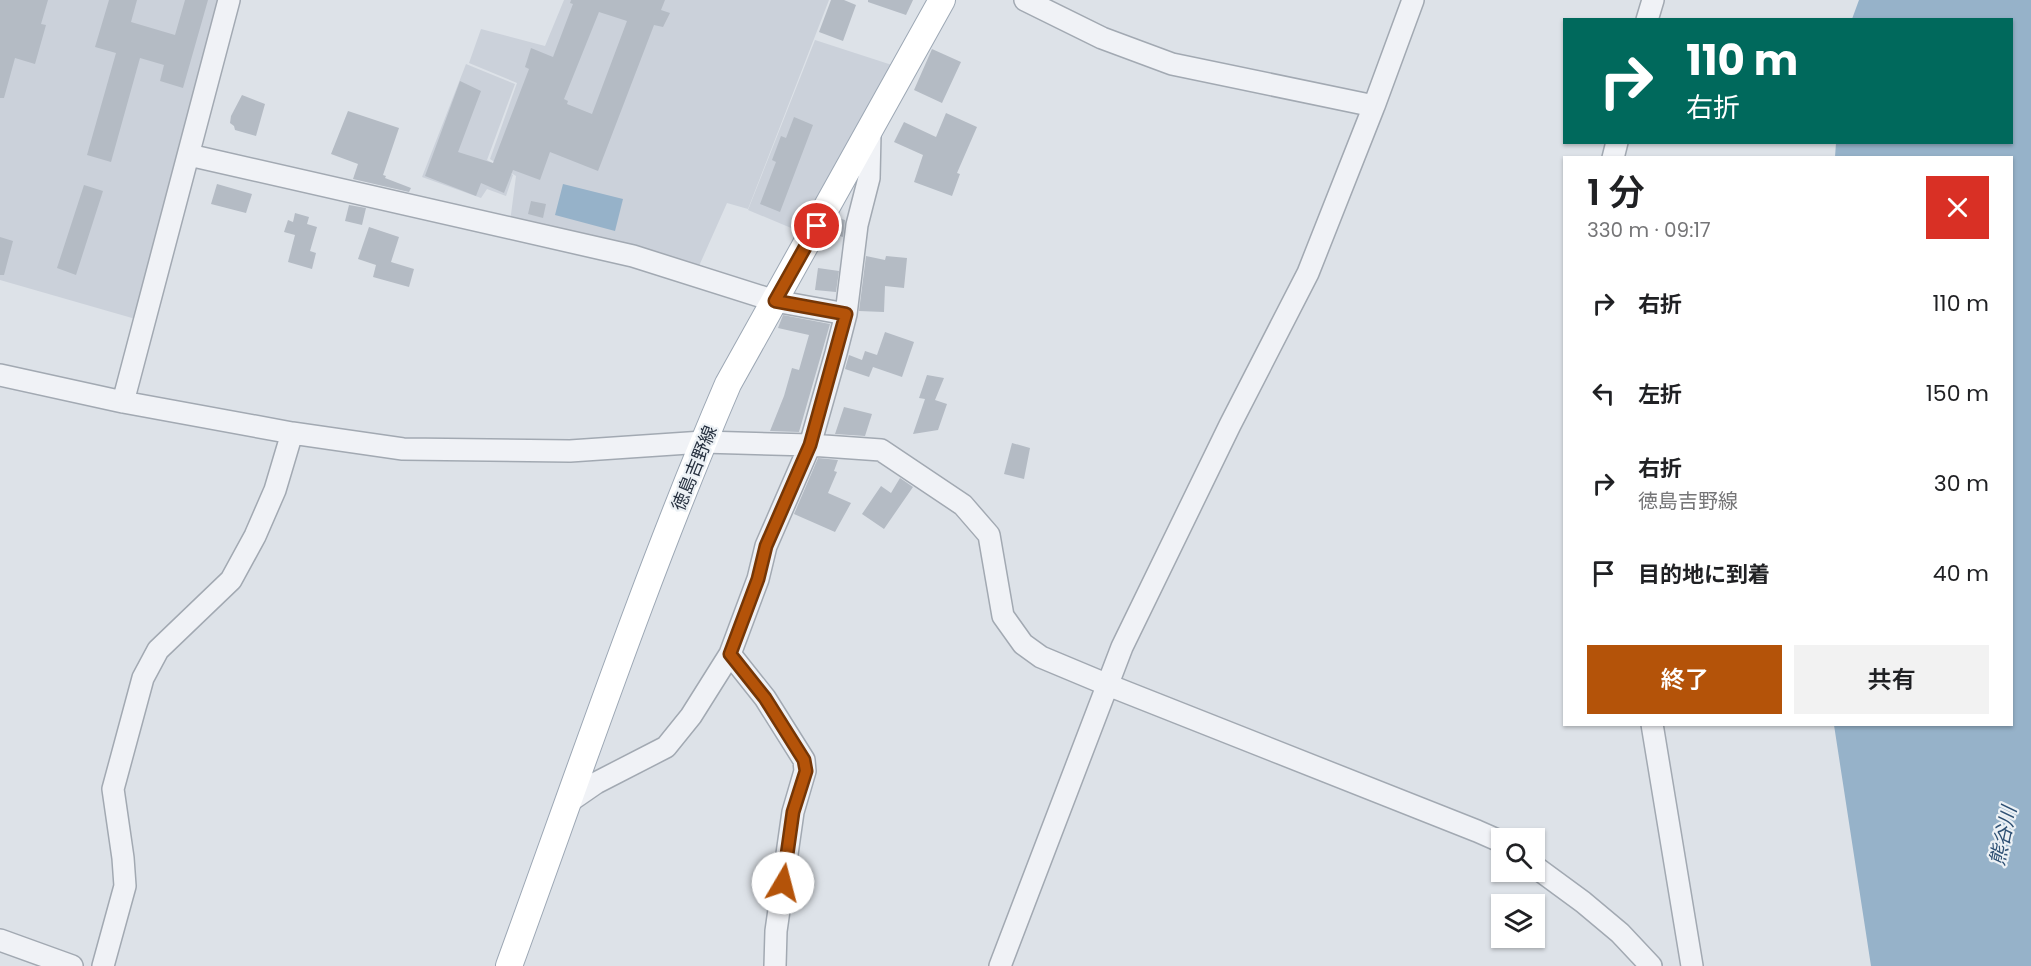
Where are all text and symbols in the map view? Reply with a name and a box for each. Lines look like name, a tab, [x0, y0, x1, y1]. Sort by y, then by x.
text: 110 m	[1686, 31, 1798, 90]
icon: right	[1587, 42, 1665, 120]
text: 右折	[1686, 89, 1740, 126]
text: 1 分	[1587, 167, 1645, 218]
button: close	[1926, 176, 1989, 239]
pin	[791, 200, 842, 251]
icon: arrive	[800, 209, 833, 242]
text: 330 m · 09:17	[1587, 216, 1711, 244]
icon: right	[1587, 287, 1620, 320]
text: 110 m	[1933, 288, 1989, 319]
text: 右折	[1638, 289, 1682, 320]
icon: left	[1587, 377, 1620, 410]
text: 150 m	[1926, 378, 1989, 409]
text: 左折	[1638, 379, 1682, 410]
street label: 徳島吉野線	[666, 422, 722, 514]
text: 右折	[1638, 453, 1682, 484]
icon: right	[1587, 467, 1620, 500]
text: 30 m	[1934, 468, 1989, 499]
text: 徳島吉野線	[1638, 487, 1738, 515]
icon: arrive	[1587, 557, 1620, 590]
text: 40 m	[1933, 558, 1989, 589]
text: 目的地に到着	[1638, 559, 1770, 590]
button: 終了	[1587, 645, 1782, 714]
button: 共有	[1794, 645, 1989, 714]
water label: 熊谷川	[1983, 802, 2023, 868]
map controls	[1491, 828, 1545, 948]
button: search	[1491, 828, 1545, 882]
position arrow	[751, 851, 815, 915]
button: layers	[1491, 894, 1545, 948]

